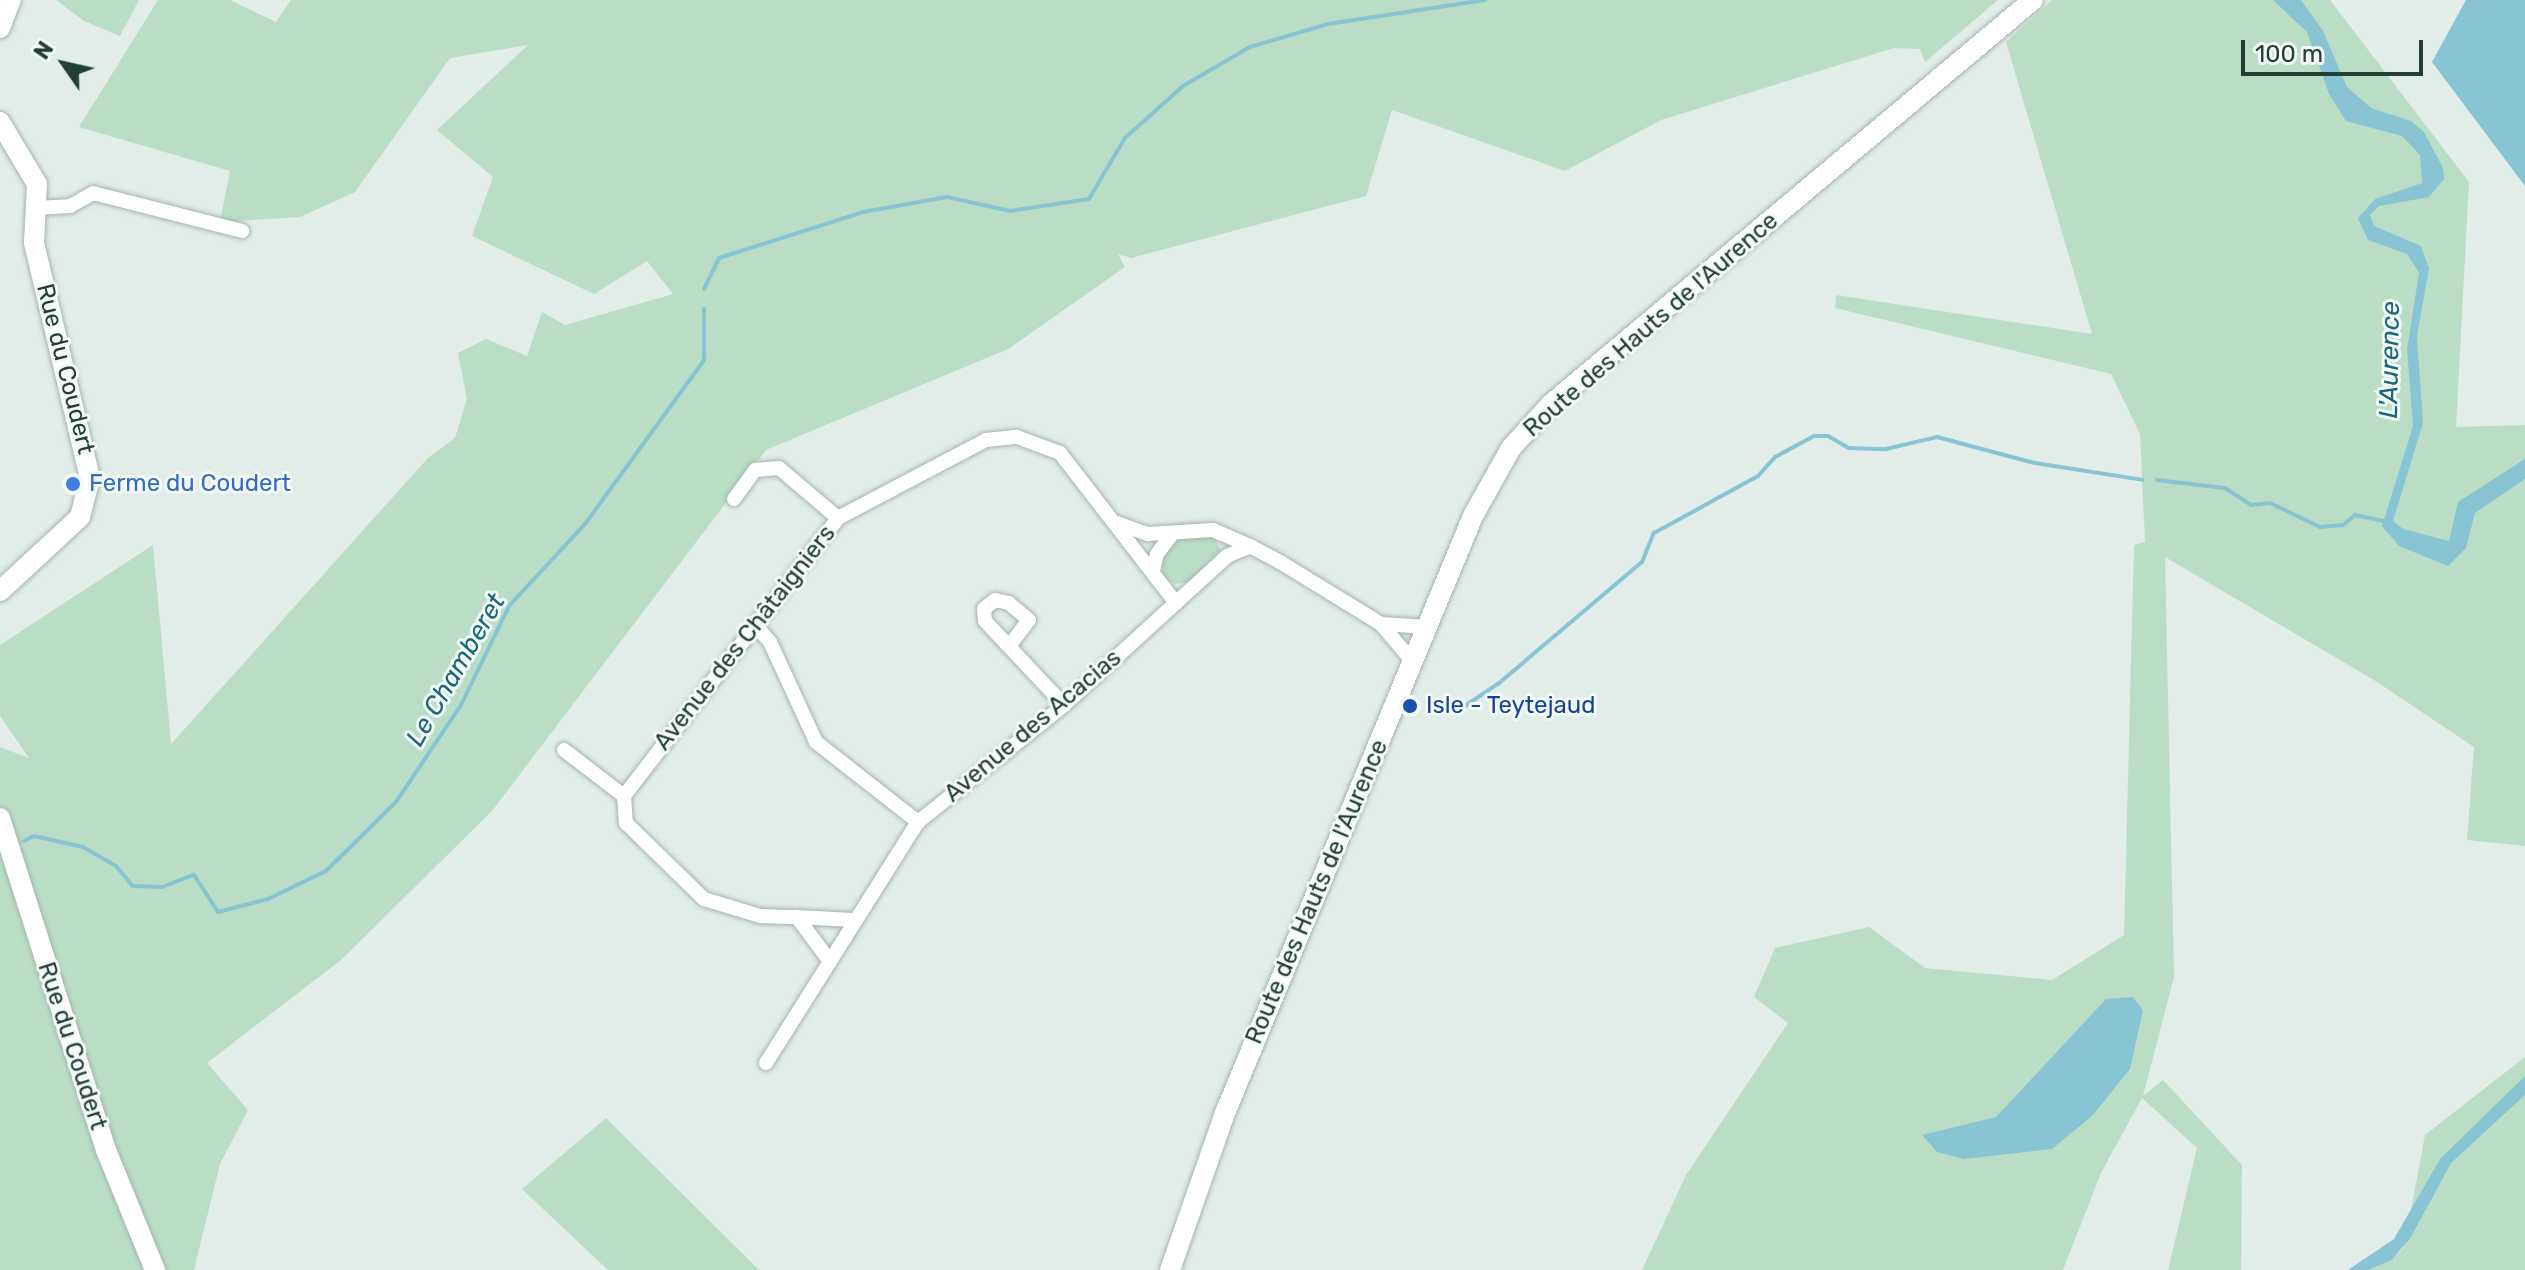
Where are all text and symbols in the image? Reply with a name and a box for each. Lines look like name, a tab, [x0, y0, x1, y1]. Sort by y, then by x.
north arrow	[24, 24, 104, 104]
scale bar	[2245, 24, 2427, 74]
text: N	[28, 36, 59, 64]
text: 100 m	[2255, 40, 2323, 68]
street label: Route des Hauts de l'Aurence	[1518, 207, 1784, 443]
street label: Rue du Coudert	[30, 281, 100, 457]
water label: L'Aurence	[2373, 301, 2407, 419]
place label: Ferme du Coudert	[89, 470, 291, 498]
marker: Ferme du Coudert	[64, 475, 82, 493]
street label: Avenue des Châtaigniers	[648, 520, 842, 756]
water label: Le Chamberet	[400, 588, 512, 752]
street label: Avenue des Acacias	[938, 643, 1128, 809]
place label: Isle - Teytejaud	[1426, 692, 1596, 720]
marker: Isle - Teytejaud	[1401, 697, 1419, 715]
street label: Route des Hauts de l'Aurence	[1240, 736, 1394, 1048]
street label: Rue du Coudert	[31, 959, 113, 1133]

